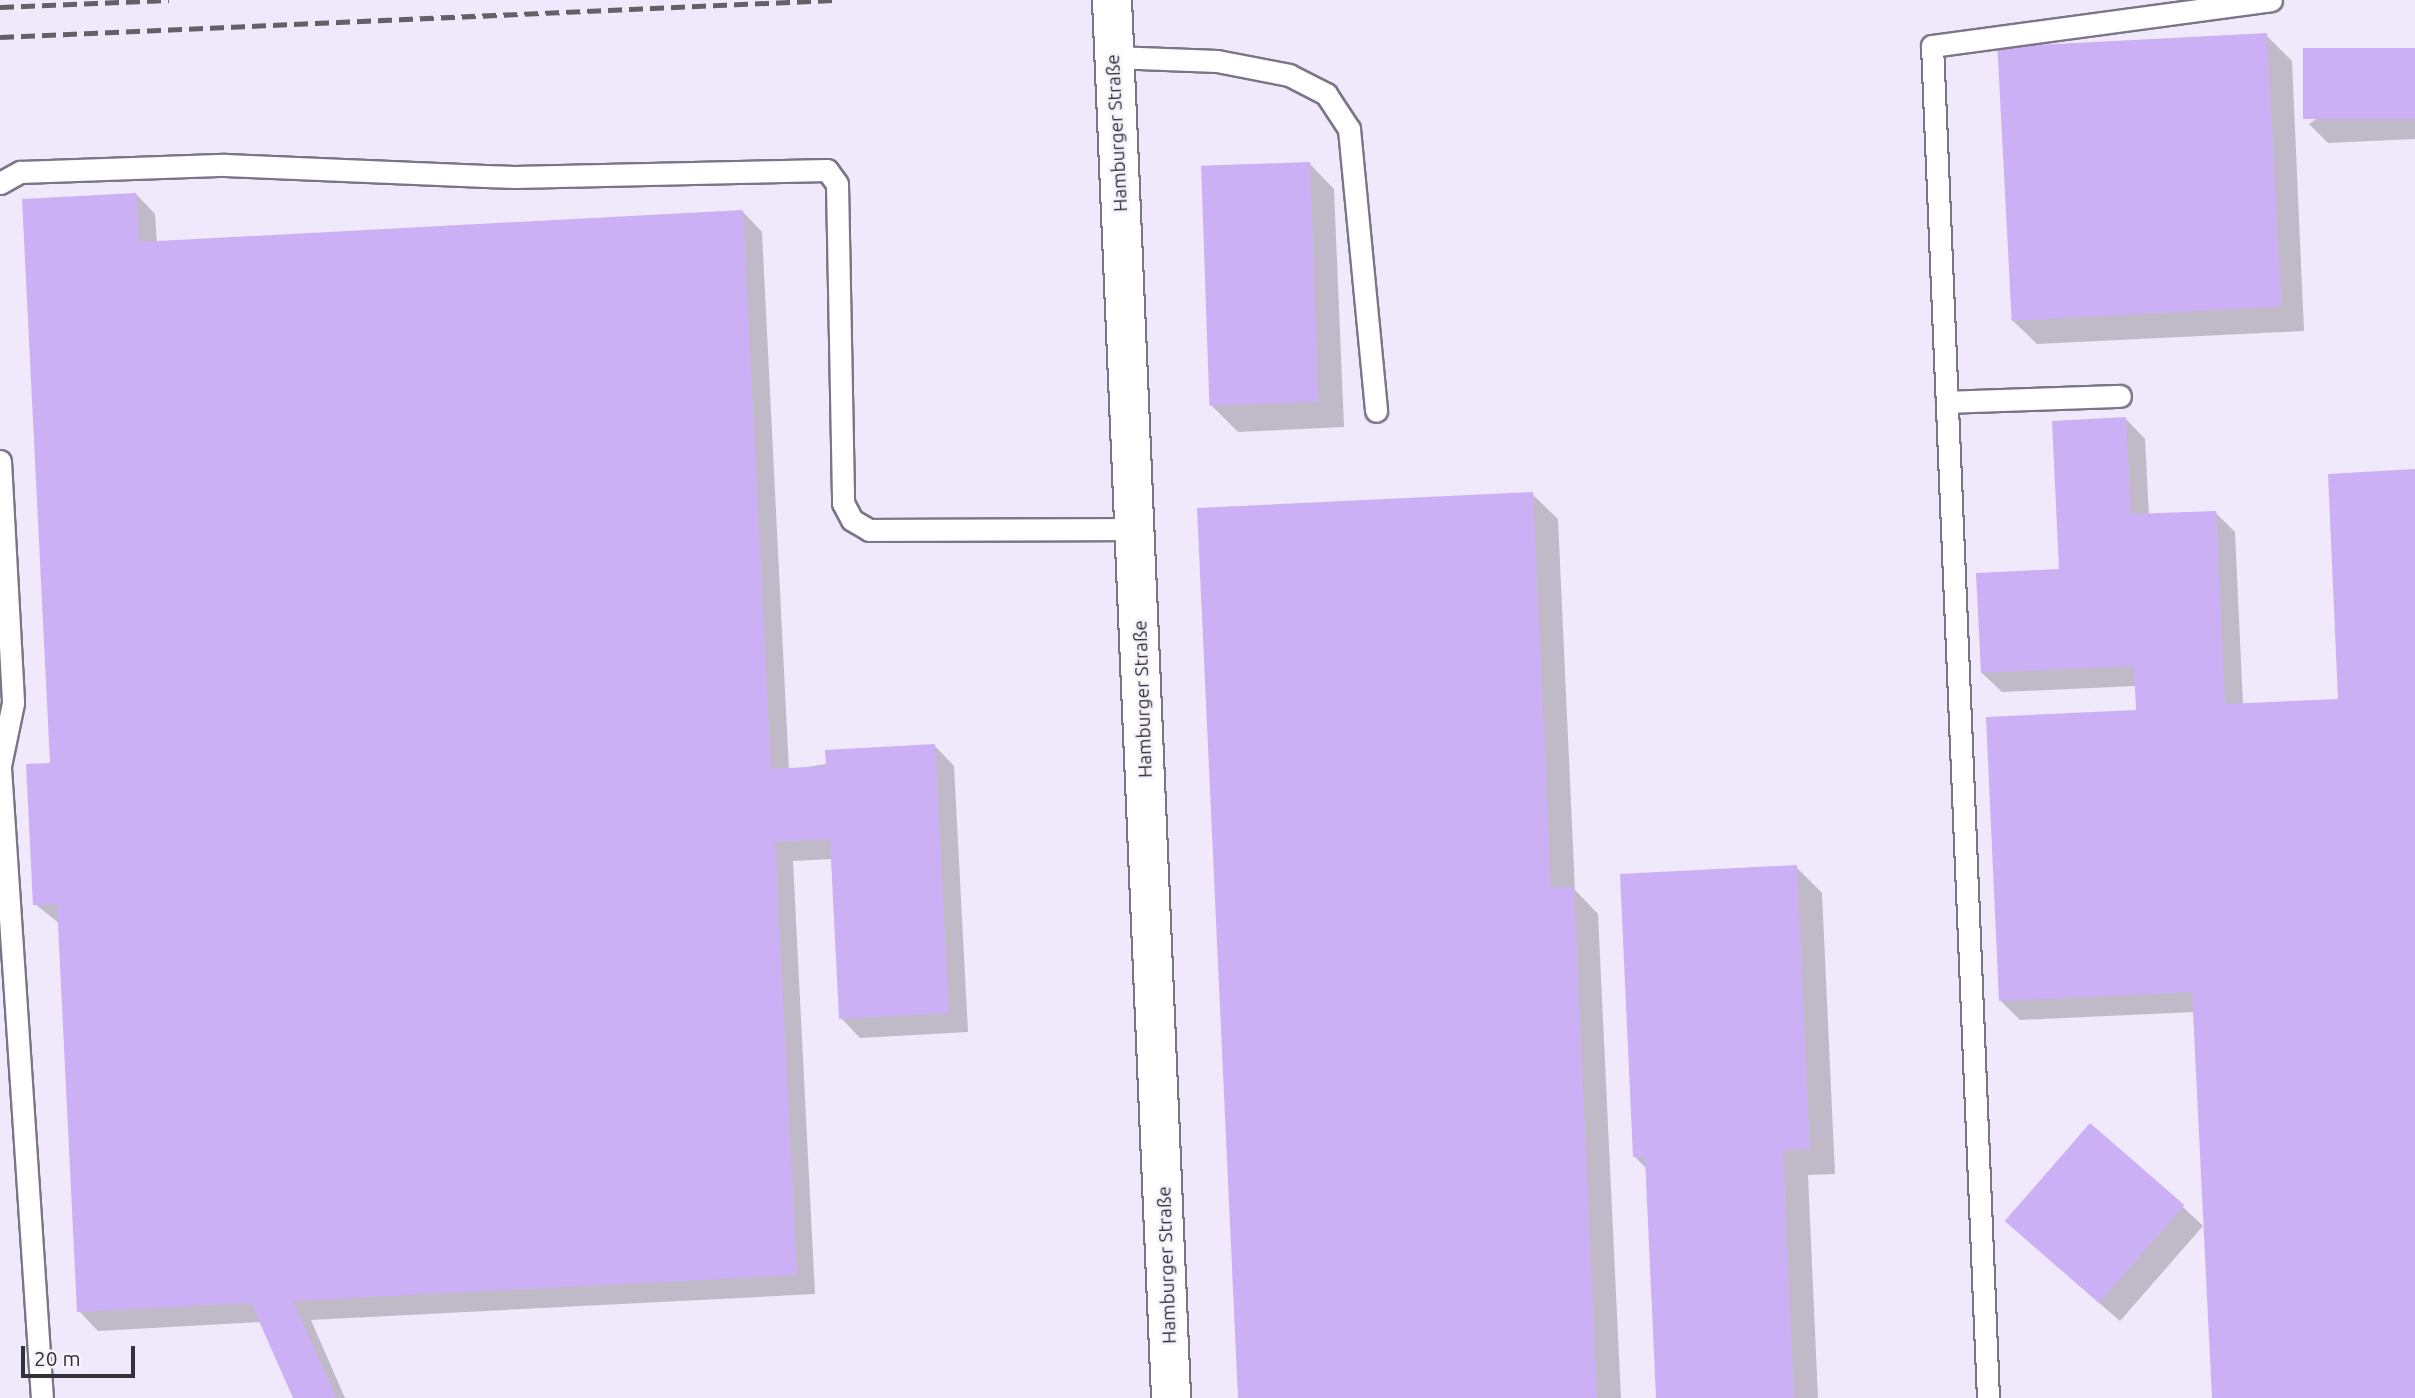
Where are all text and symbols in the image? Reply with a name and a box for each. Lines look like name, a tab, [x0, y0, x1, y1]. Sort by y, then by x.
street label: Hamburger Straße	[1101, 54, 1133, 212]
street label: Hamburger Straße	[1129, 620, 1157, 778]
street label: Hamburger Straße	[1153, 1186, 1181, 1344]
scale bar	[24, 1332, 138, 1376]
text: 20 m	[34, 1346, 81, 1370]

